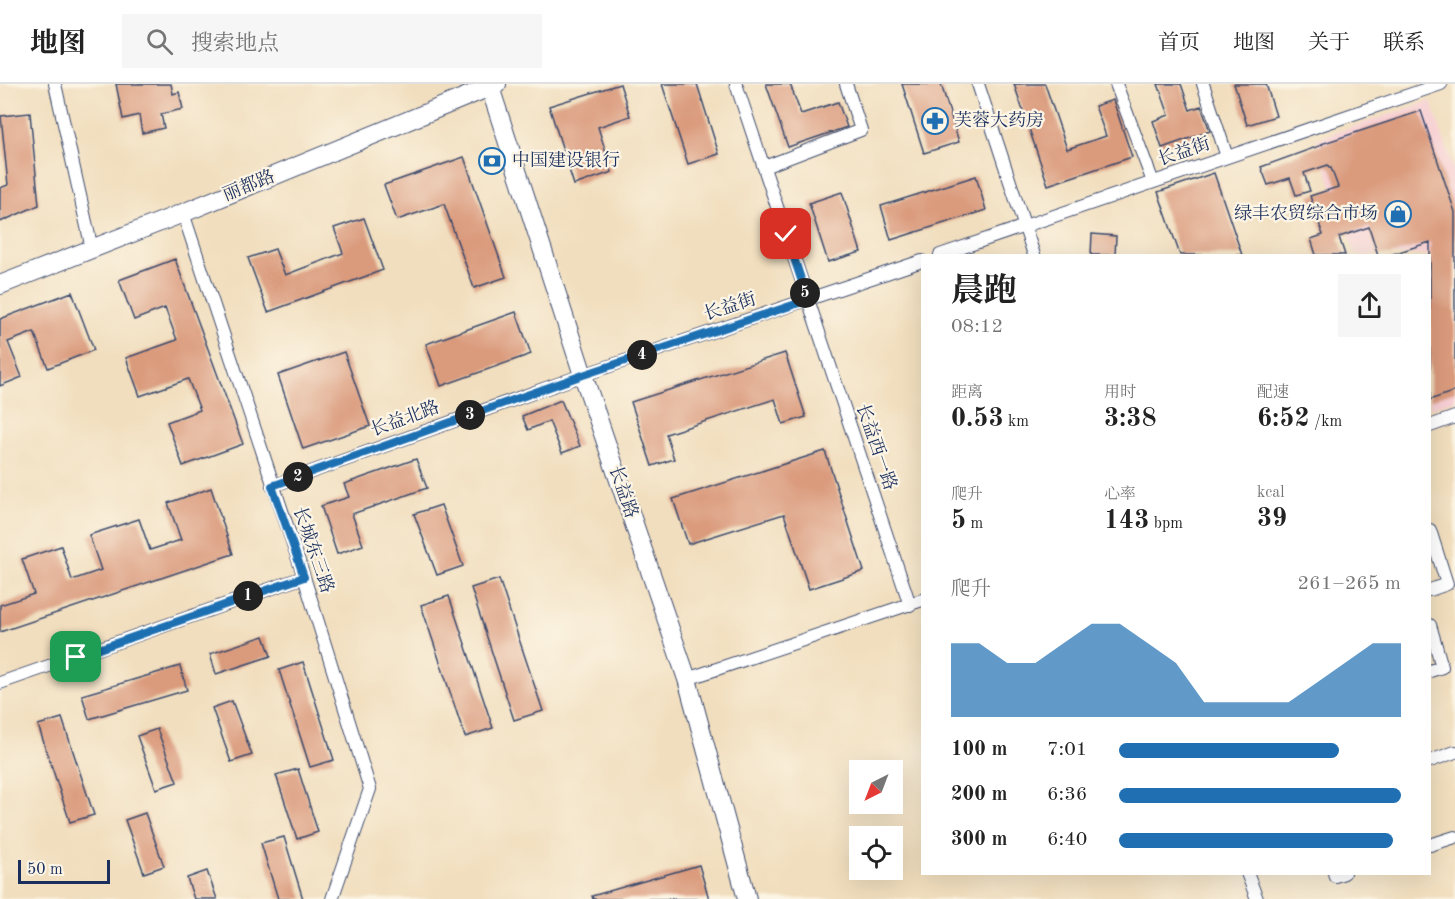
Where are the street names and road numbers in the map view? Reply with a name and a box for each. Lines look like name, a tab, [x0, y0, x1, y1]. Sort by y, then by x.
street label: 长益街	[1155, 133, 1212, 169]
street label: 丽都路	[220, 166, 277, 204]
street label: 长益街	[701, 288, 758, 324]
street label: 长益北路	[367, 396, 442, 440]
street label: 长益西一路	[853, 401, 901, 492]
street label: 长益路	[606, 463, 642, 520]
street label: 长城东三路	[290, 504, 338, 595]

